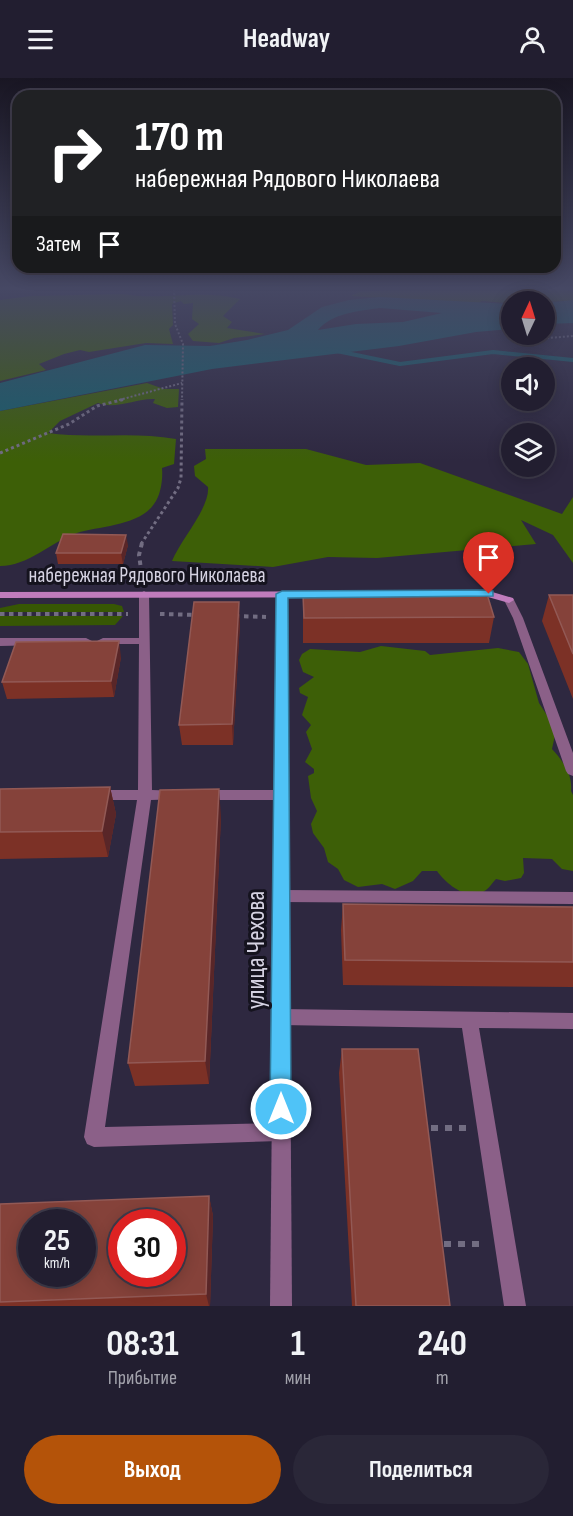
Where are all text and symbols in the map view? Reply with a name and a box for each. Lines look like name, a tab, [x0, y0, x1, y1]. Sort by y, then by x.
icon: menu	[24, 23, 57, 56]
text: Headway	[243, 23, 330, 55]
icon: person	[516, 23, 549, 56]
text: 170 m	[135, 112, 224, 163]
icon: right	[36, 114, 114, 192]
text: набережная Рядового Николаева	[135, 163, 440, 195]
icon: arrive	[93, 228, 126, 261]
text: Затем	[36, 231, 81, 258]
north arrow	[501, 291, 555, 345]
map controls	[501, 291, 555, 477]
button: sound	[501, 357, 555, 411]
button: layers	[501, 423, 555, 477]
pin	[463, 532, 514, 594]
icon: arrive	[472, 541, 505, 574]
street label: набережная Рядового Николаева	[28, 563, 266, 588]
street label: улица Чехова	[241, 891, 272, 1009]
position arrow	[249, 1077, 313, 1141]
speed limit sign: 30	[108, 1209, 186, 1287]
text: 25	[44, 1223, 70, 1259]
text: km/h	[44, 1254, 70, 1273]
text: 08:31	[106, 1323, 179, 1366]
text: 1	[291, 1323, 305, 1366]
text: 240	[417, 1323, 467, 1366]
text: Прибытие	[108, 1366, 177, 1390]
text: мин	[285, 1366, 311, 1390]
text: m	[436, 1366, 448, 1390]
button: Выход	[24, 1435, 281, 1504]
button: Поделиться	[293, 1435, 549, 1504]

